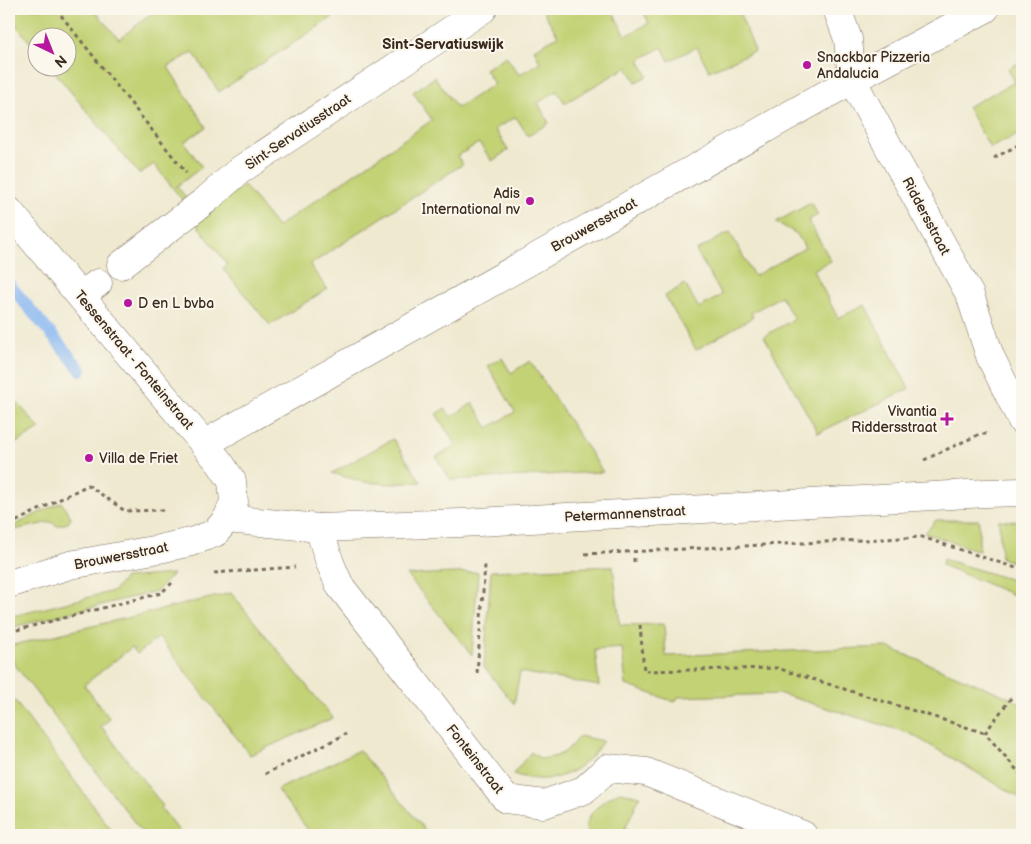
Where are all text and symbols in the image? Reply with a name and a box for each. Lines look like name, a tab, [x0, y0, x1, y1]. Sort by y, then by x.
north arrow	[28, 28, 78, 78]
district label: Sint-Servatiuswijk	[382, 35, 504, 54]
place label: Snackbar Pizzeria Andalucia	[817, 49, 930, 82]
text: N	[51, 51, 70, 71]
marker: Snackbar Pizzeria Andalucia	[801, 59, 813, 71]
street label: Sint-Servatiusstraat	[242, 90, 355, 174]
street label: Riddersstraat	[898, 174, 954, 258]
place label: Adis International nv	[422, 185, 520, 218]
street label: Brouwersstraat	[548, 194, 641, 256]
marker: Adis International nv	[524, 195, 536, 207]
street label: Tessenstraat - Fonteinstraat	[71, 287, 198, 434]
place label: D en L bvba	[138, 295, 214, 312]
marker: D en L bvba	[122, 297, 134, 309]
place label: Vivantia Riddersstraat	[851, 403, 938, 436]
marker: Vivantia Riddersstraat	[941, 413, 953, 425]
place label: Villa de Friet	[99, 450, 179, 467]
marker: Villa de Friet	[83, 452, 95, 464]
street label: Petermannenstraat	[564, 502, 687, 526]
street label: Brouwersstraat	[72, 538, 170, 573]
street label: Fonteinstraat	[443, 721, 508, 798]

